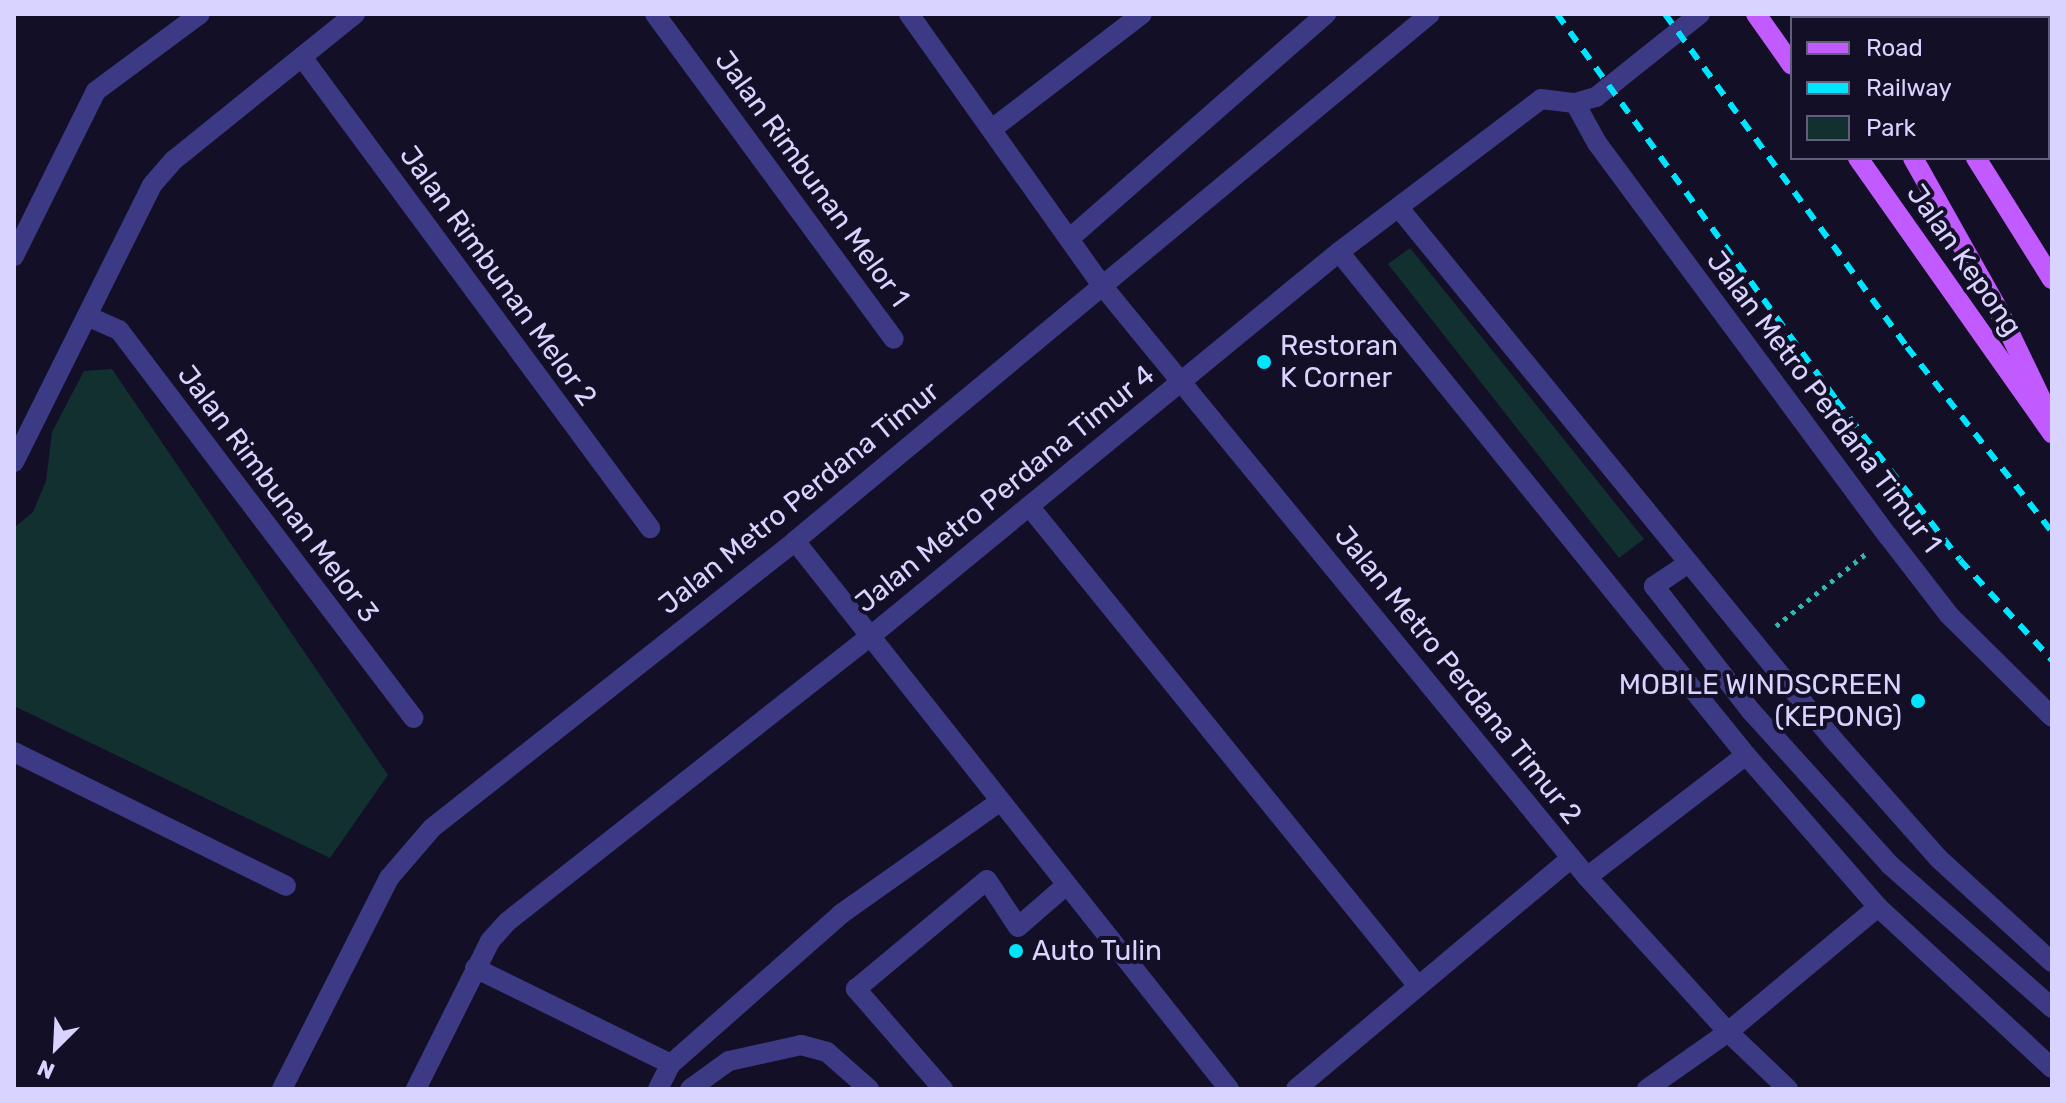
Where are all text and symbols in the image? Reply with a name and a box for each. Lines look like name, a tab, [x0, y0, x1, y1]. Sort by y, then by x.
legend	[1790, 16, 2050, 160]
text: Road	[1866, 34, 1923, 62]
street label: Jalan Rimbunan Melor 1	[708, 44, 916, 314]
text: Railway	[1866, 74, 1952, 102]
text: Park	[1866, 114, 1916, 142]
street label: Jalan Rimbunan Melor 2	[392, 139, 604, 413]
street label: Jalan Kepong	[1899, 178, 2029, 342]
street label: Jalan Metro Perdana Timur 1	[1699, 244, 1949, 560]
place label: Restoran K Corner	[1280, 329, 1398, 395]
marker: Restoran K Corner	[1255, 353, 1273, 371]
street label: Jalan Rimbunan Melor 3	[170, 358, 386, 630]
street label: Jalan Metro Perdana Timur 4	[848, 358, 1162, 620]
street label: Jalan Metro Perdana Timur	[652, 374, 946, 622]
street label: Jalan Metro Perdana Timur 2	[1327, 519, 1589, 831]
place label: MOBILE WINDSCREEN (KEPONG)	[1618, 668, 1902, 734]
marker: MOBILE WINDSCREEN (KEPONG)	[1909, 692, 1927, 710]
place label: Auto Tulin	[1032, 934, 1163, 968]
marker: Auto Tulin	[1007, 942, 1025, 960]
north arrow	[16, 1007, 96, 1087]
text: N	[33, 1054, 59, 1085]

